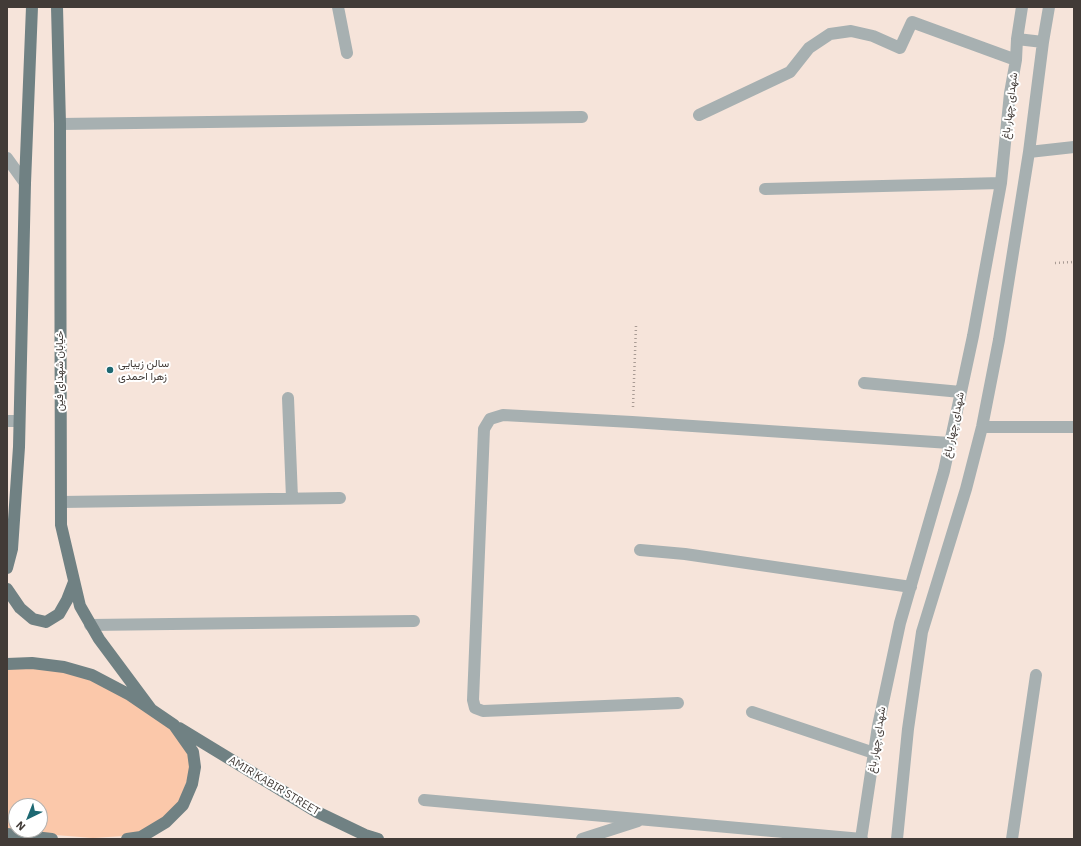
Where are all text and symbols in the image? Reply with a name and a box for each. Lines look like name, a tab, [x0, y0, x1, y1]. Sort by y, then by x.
street label: شهدای چهار باغ	[999, 72, 1021, 140]
street label: خیابان شهدای فین	[53, 331, 67, 411]
place label: سالن‌ زیبایی زهرا احمدی	[118, 357, 169, 383]
marker: سالن‌ زیبایی زهرا احمدی	[105, 365, 115, 375]
street label: شهدای چهار باغ	[941, 391, 967, 459]
street label: شهدای چهار باغ	[865, 706, 889, 774]
street label: AMIR KABIR STREET	[226, 754, 322, 818]
north arrow	[8, 798, 48, 838]
text: N	[13, 818, 28, 834]

